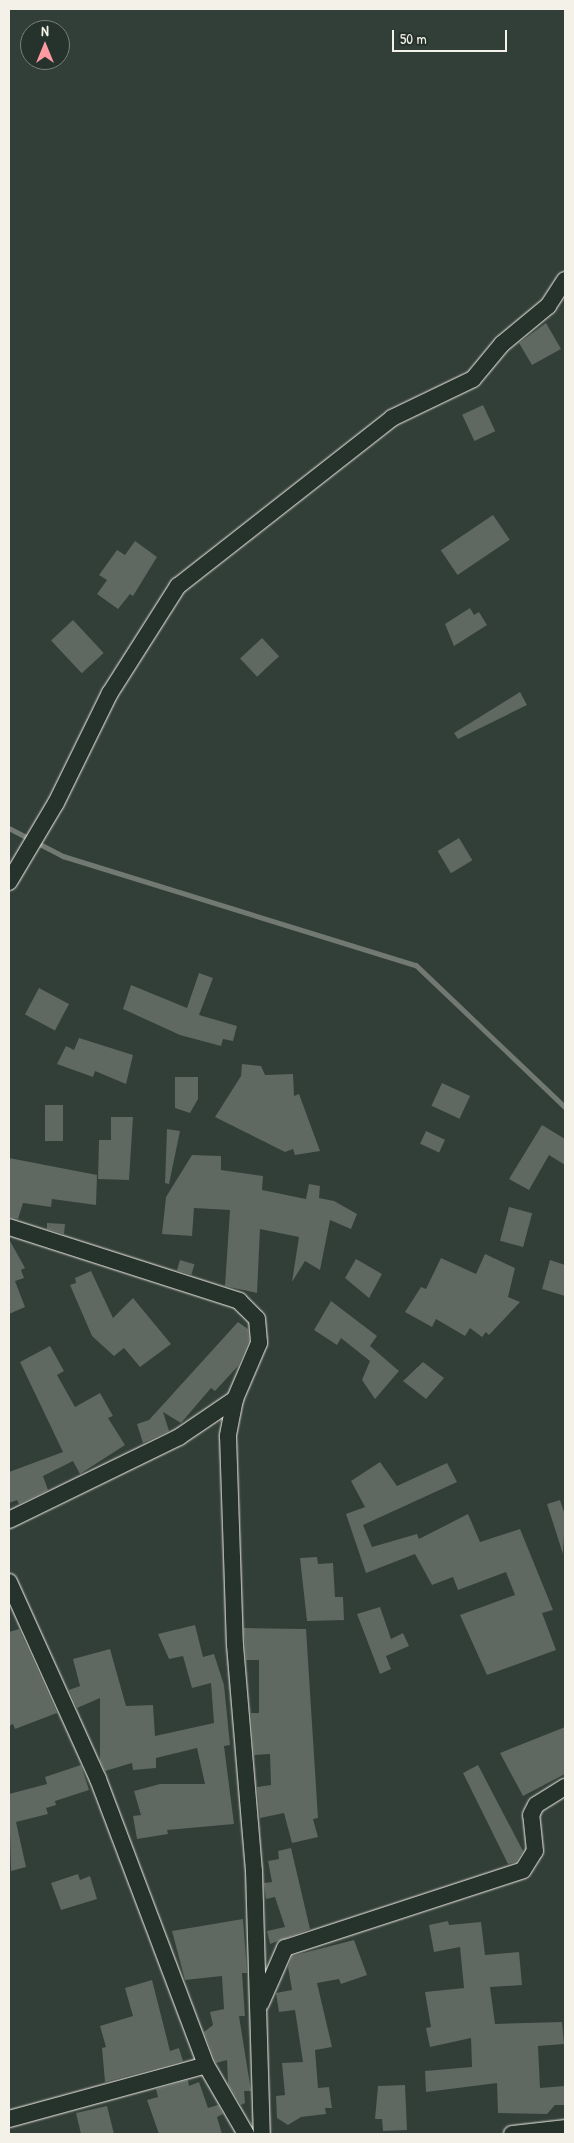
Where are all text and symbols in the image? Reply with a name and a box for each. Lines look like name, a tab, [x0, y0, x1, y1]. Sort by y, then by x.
north arrow	[20, 20, 70, 70]
scale bar	[394, 20, 509, 52]
text: N	[41, 21, 49, 40]
text: 50 m	[400, 28, 427, 49]

